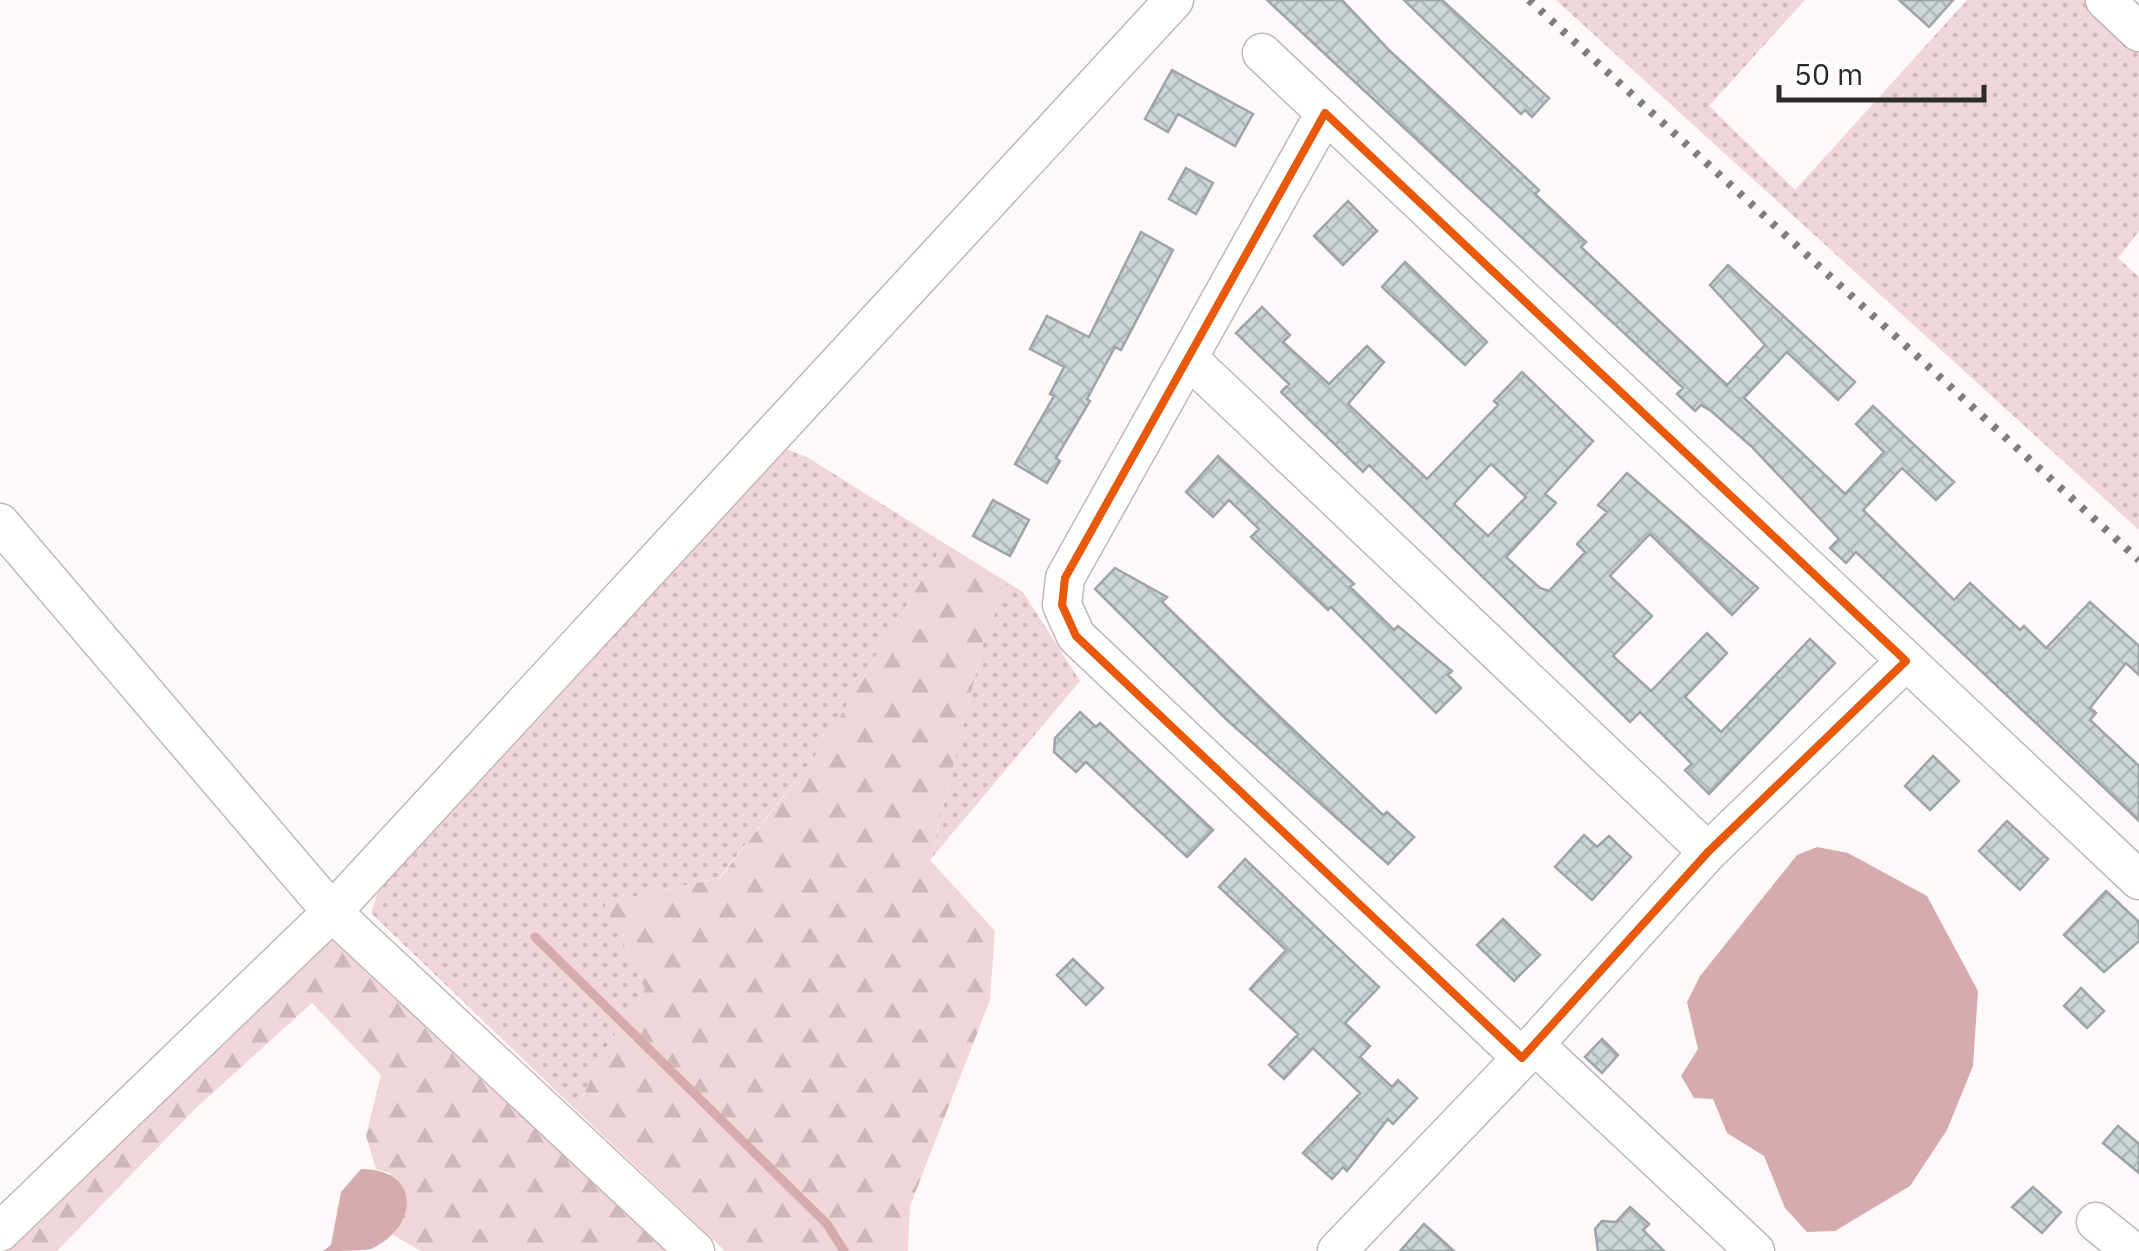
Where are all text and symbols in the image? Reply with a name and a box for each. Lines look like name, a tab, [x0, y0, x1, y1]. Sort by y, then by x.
scale bar	[1779, 40, 1984, 102]
text: 50 m	[1794, 54, 1863, 93]

